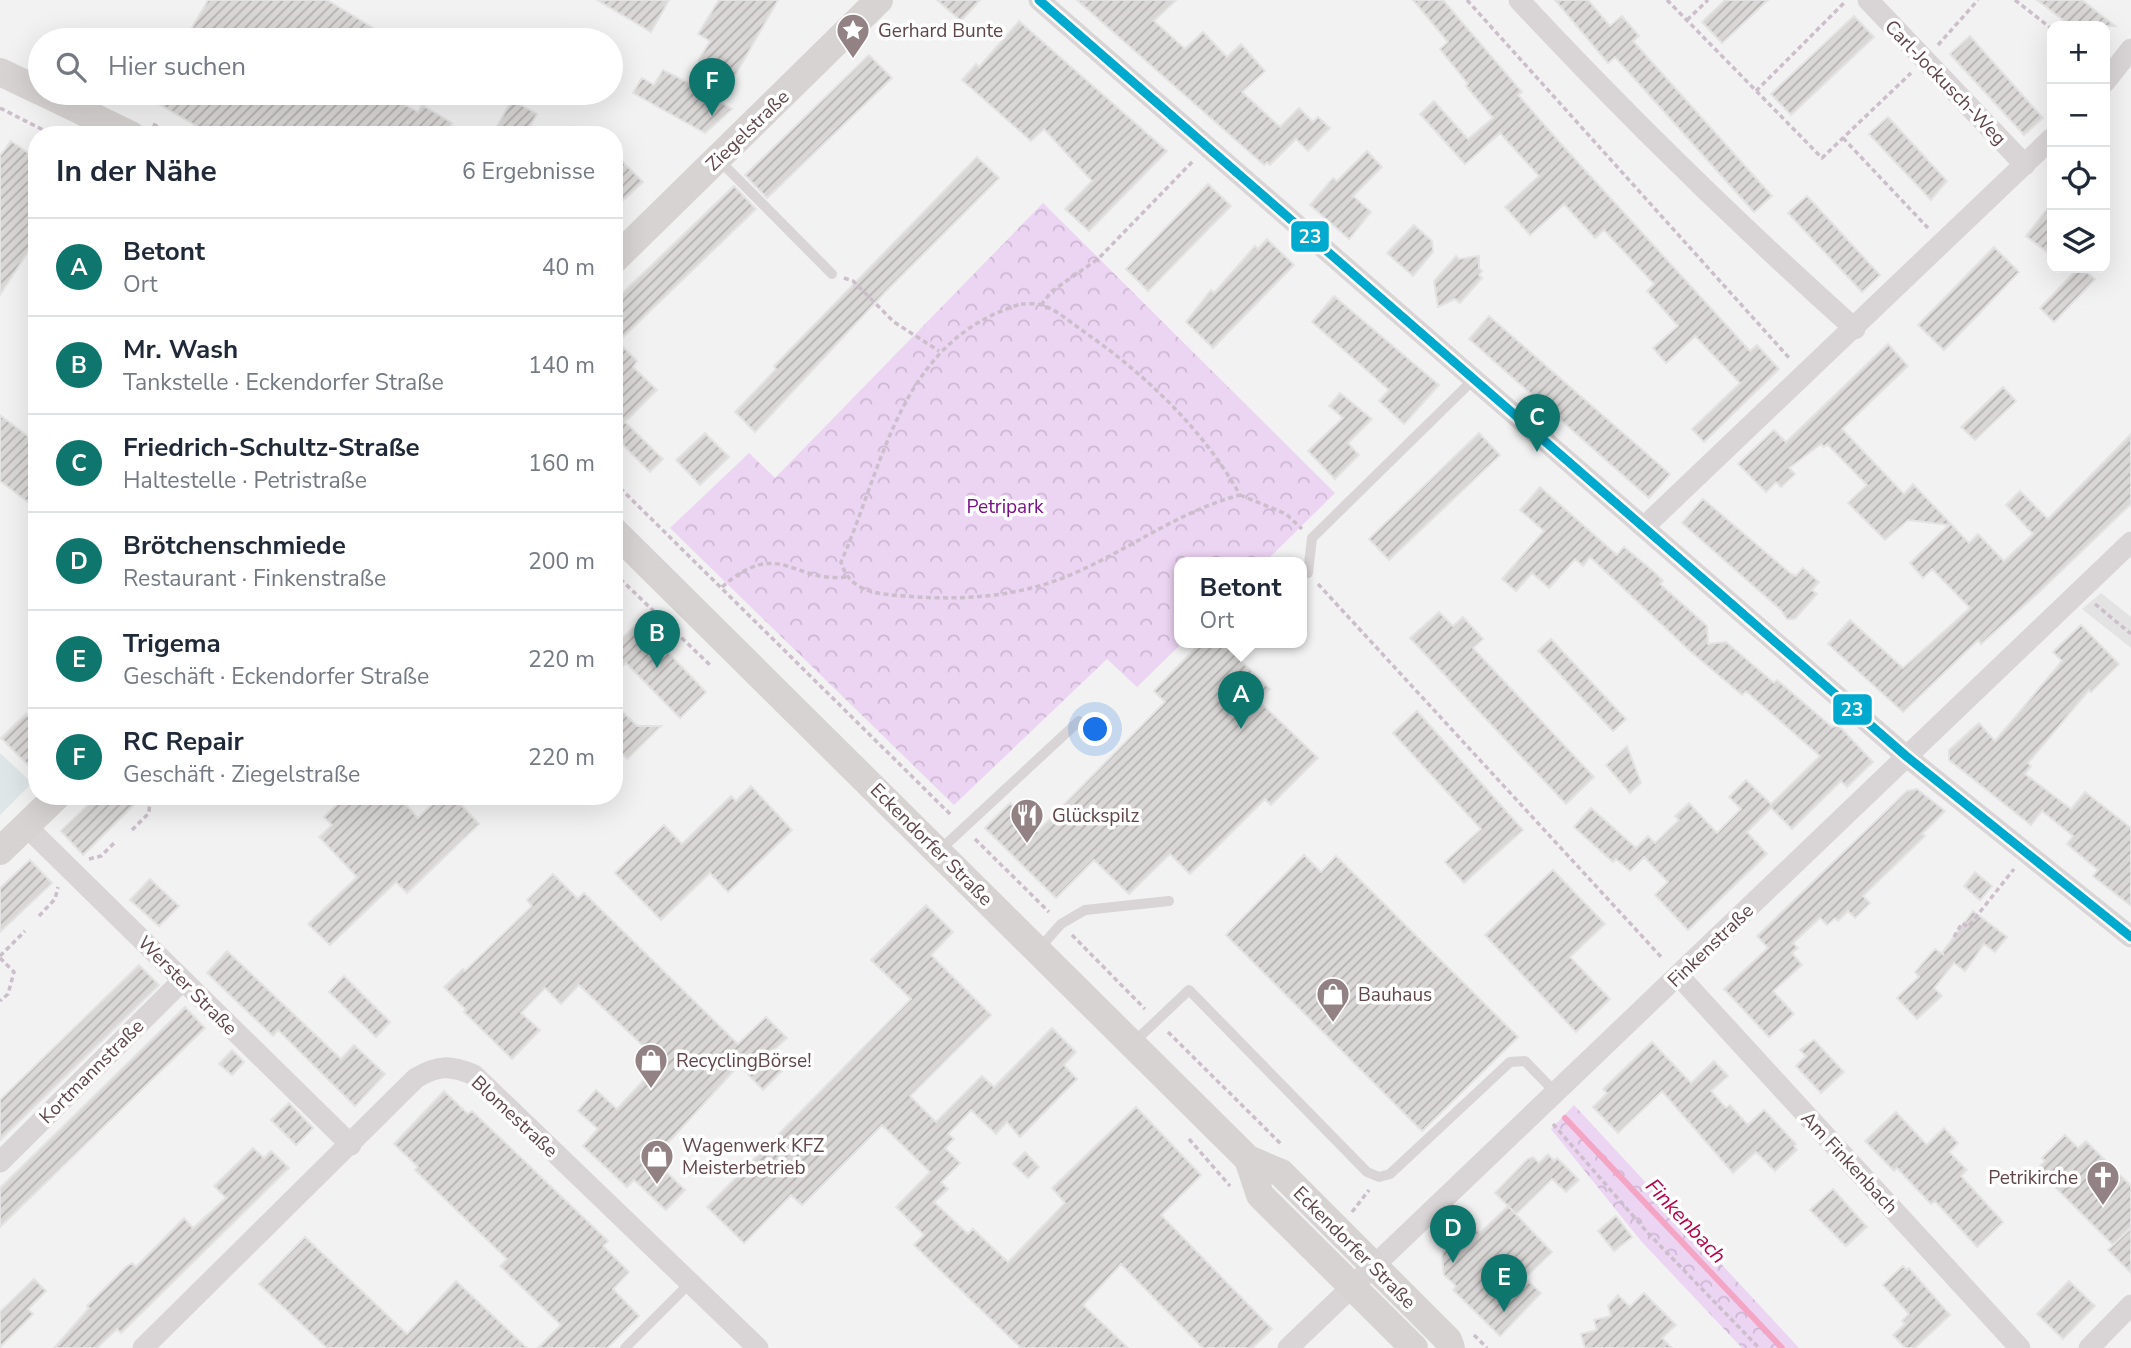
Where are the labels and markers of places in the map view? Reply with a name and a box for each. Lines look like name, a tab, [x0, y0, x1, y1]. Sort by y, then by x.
place icon: Gerhard Bunte	[834, 11, 872, 60]
place label: Gerhard Bunte	[878, 18, 1003, 44]
pin: F	[689, 58, 735, 116]
pin: C	[1514, 394, 1560, 452]
pin: B	[634, 610, 680, 668]
pin: A	[1218, 671, 1264, 729]
restaurant icon: Glückspilz	[1008, 796, 1046, 845]
place label: Glückspilz	[1052, 803, 1139, 829]
shop icon: Bauhaus	[1314, 975, 1352, 1024]
place label: Bauhaus	[1358, 982, 1432, 1008]
shop icon: RecyclingBörse!	[632, 1041, 670, 1090]
place label: RecyclingBörse!	[676, 1048, 812, 1074]
place label: Wagenwerk KFZ Meisterbetrieb	[682, 1133, 824, 1181]
shop icon: Wagenwerk KFZ Meisterbetrieb	[638, 1137, 676, 1186]
church icon: Petrikirche	[2084, 1158, 2122, 1207]
place label: Petrikirche	[1988, 1165, 2078, 1191]
pin: D	[1430, 1205, 1476, 1263]
pin: E	[1481, 1254, 1527, 1312]

